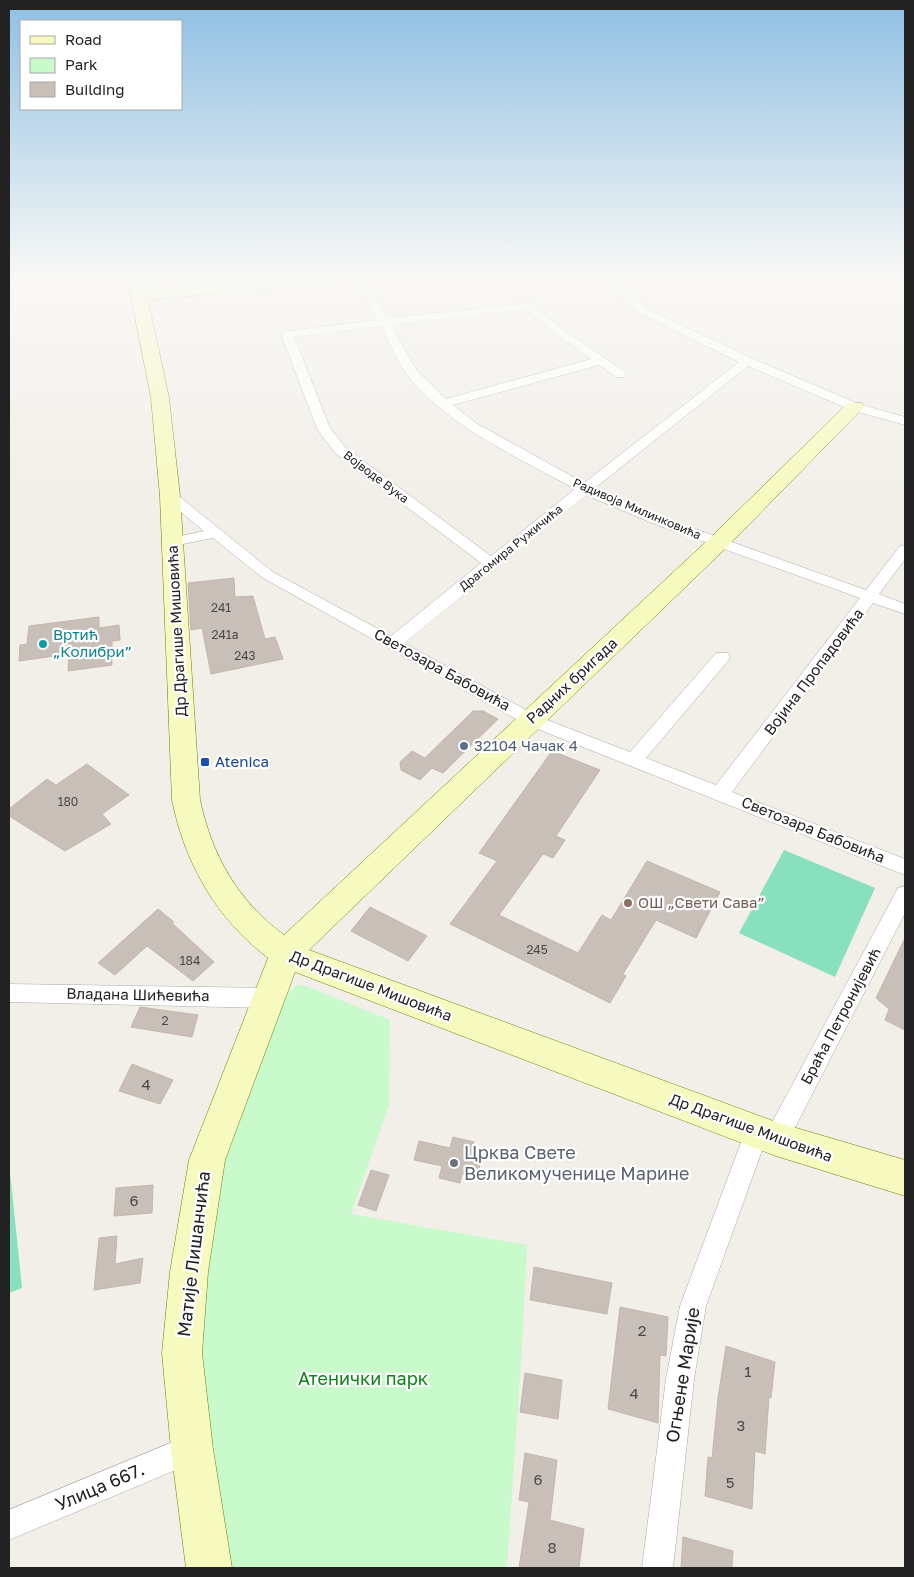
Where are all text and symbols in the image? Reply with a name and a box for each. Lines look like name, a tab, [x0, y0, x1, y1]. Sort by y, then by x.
legend	[20, 20, 182, 110]
text: Road	[65, 30, 102, 48]
text: Park	[65, 55, 98, 73]
text: Building	[65, 80, 125, 98]
street label: Војводе Вука	[341, 447, 412, 506]
street label: Радивоја Милинковића	[571, 475, 703, 542]
street label: Драгомира Ружичића	[456, 501, 565, 594]
street label: Др Драгише Мишовића	[163, 545, 189, 717]
house number: 241	[211, 600, 231, 615]
street label: Војина Пропадовића	[760, 604, 867, 738]
street label: Светозара Бабовића	[371, 624, 514, 714]
place label: Вртић „Колибри”	[53, 625, 132, 660]
house number: 241a	[212, 627, 238, 642]
street label: Радних бригада	[522, 634, 621, 727]
marker: Вртић „Колибри”	[37, 638, 49, 650]
house number: 243	[234, 648, 256, 663]
place label: 32104 Чачак 4	[474, 736, 578, 754]
marker: 32104 Чачак 4	[458, 740, 470, 752]
place label: Atenica	[215, 752, 269, 770]
marker: Atenica	[199, 756, 211, 768]
street label: Светозара Бабовића	[739, 792, 888, 866]
house number: 180	[58, 794, 78, 809]
place label: ОШ „Свети Сава”	[638, 893, 765, 911]
marker: ОШ „Свети Сава”	[622, 897, 634, 909]
house number: 245	[526, 942, 548, 957]
street label: Браћа Петронијевић	[796, 944, 884, 1087]
street label: Др Драгише Мишовића	[288, 946, 455, 1024]
house number: 184	[180, 953, 200, 968]
street label: Владана Шићевића	[66, 984, 210, 1004]
house number: 2	[162, 1013, 169, 1028]
house number: 4	[141, 1075, 151, 1093]
street label: Др Драгише Мишовића	[668, 1089, 835, 1165]
place label: Црква Свете Великомученице Марине	[464, 1141, 689, 1184]
marker: Црква Свете Великомученице Марине	[448, 1157, 460, 1169]
street label: Матије Лишанчића	[172, 1170, 214, 1338]
house number: 6	[129, 1191, 139, 1209]
street label: Огњене Марије	[660, 1306, 704, 1444]
house number: 2	[638, 1321, 646, 1339]
house number: 1	[744, 1362, 752, 1380]
park label: Атенички парк	[298, 1367, 428, 1389]
house number: 4	[629, 1384, 639, 1402]
house number: 3	[737, 1416, 745, 1434]
street label: Улица 667.	[52, 1457, 148, 1515]
house number: 6	[533, 1470, 543, 1488]
house number: 5	[726, 1473, 734, 1491]
house number: 8	[547, 1538, 557, 1556]

